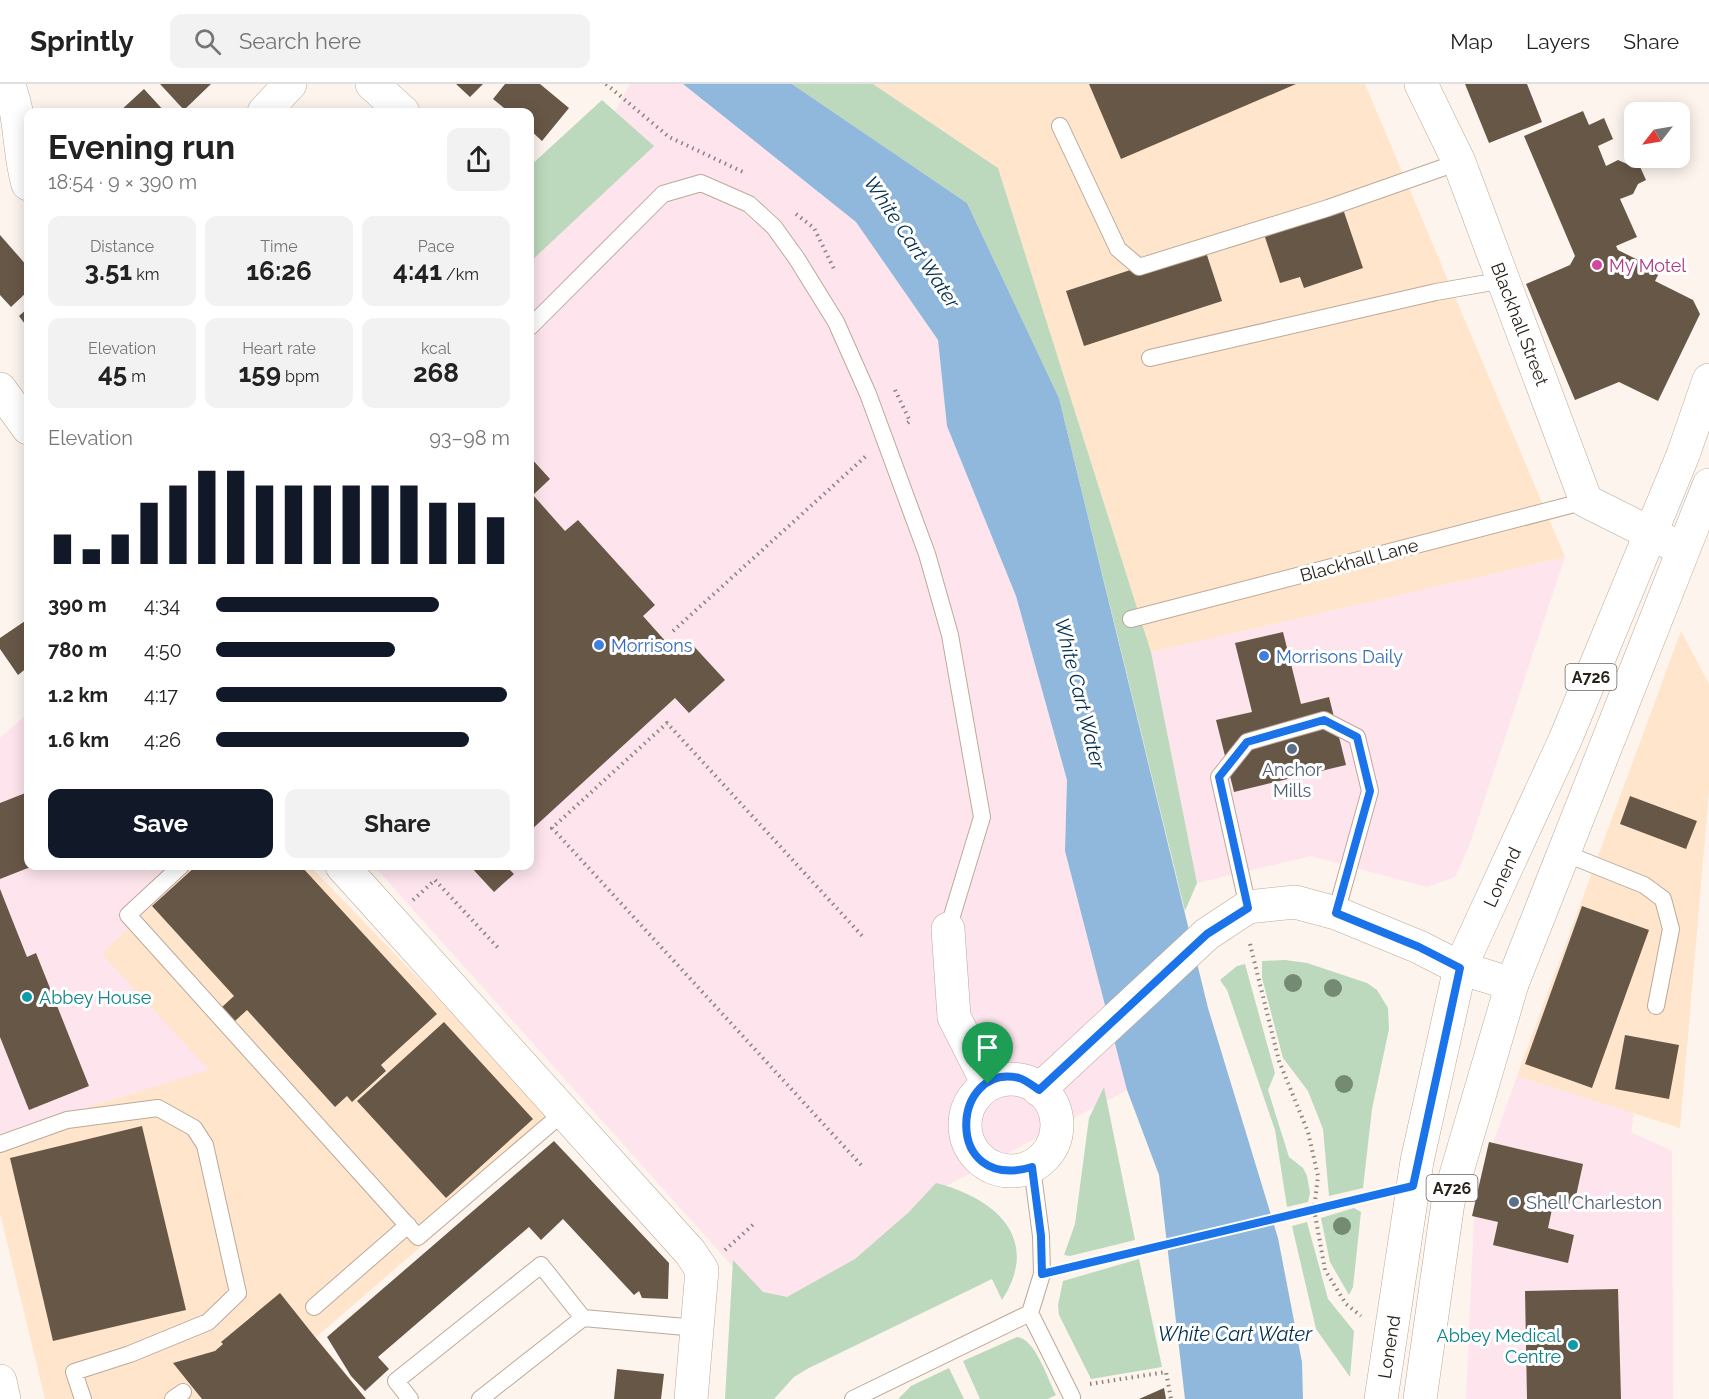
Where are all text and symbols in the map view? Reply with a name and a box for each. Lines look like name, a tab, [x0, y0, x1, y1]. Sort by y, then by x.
search box	[170, 14, 590, 68]
text: Sprintly	[30, 25, 134, 58]
icon: search	[191, 25, 224, 58]
text: Search here	[239, 28, 361, 54]
text: Map	[1450, 29, 1493, 54]
text: Layers	[1526, 29, 1590, 54]
text: Share	[1623, 29, 1679, 54]
north arrow	[1624, 102, 1690, 168]
map controls	[1624, 102, 1690, 168]
text: Evening run	[48, 128, 235, 167]
button: share	[447, 128, 510, 191]
text: 18:54 · 9 × 390 m	[48, 170, 197, 194]
water label: White Cart Water	[859, 171, 966, 314]
text: Distance	[90, 237, 154, 256]
text: Time	[260, 237, 298, 256]
text: Pace	[418, 237, 454, 256]
place label: My Motel	[1609, 255, 1686, 276]
text: 3.51	[85, 256, 132, 286]
text: 16:26	[246, 256, 312, 286]
text: 4:41	[393, 256, 442, 286]
marker: My Motel	[1590, 258, 1604, 272]
street label: Blackhall Street	[1487, 259, 1553, 389]
text: km	[132, 265, 159, 284]
text: /km	[442, 265, 479, 284]
text: Elevation	[88, 339, 156, 358]
text: Heart rate	[242, 339, 316, 358]
text: kcal	[421, 339, 451, 358]
text: 45	[98, 358, 127, 388]
text: 159	[238, 358, 281, 388]
text: 268	[413, 358, 459, 388]
text: m	[127, 367, 146, 386]
text: bpm	[281, 367, 320, 386]
text: Elevation	[48, 426, 133, 450]
text: 93–98 m	[429, 426, 510, 450]
street label: Blackhall Lane	[1298, 534, 1421, 586]
text: 390 m	[48, 593, 107, 617]
text: 4:34	[144, 593, 180, 617]
water label: White Cart Water	[1050, 615, 1111, 772]
place label: Morrisons	[611, 635, 693, 656]
text: 780 m	[48, 638, 107, 662]
text: 4:50	[144, 638, 182, 662]
marker: Morrisons	[592, 638, 606, 652]
place label: Morrisons Daily	[1276, 646, 1403, 667]
marker: Morrisons Daily	[1257, 649, 1271, 663]
road number: A726	[1566, 664, 1616, 690]
text: 1.2 km	[48, 683, 108, 707]
text: 4:17	[144, 683, 178, 707]
text: 1.6 km	[48, 728, 109, 752]
text: 4:26	[144, 728, 181, 752]
marker: Anchor Mills	[1285, 742, 1299, 756]
place label: Anchor Mills	[1262, 759, 1323, 801]
button: Save	[48, 789, 273, 858]
button: Share	[285, 789, 510, 858]
street label: Lonend	[1479, 844, 1525, 910]
place label: Abbey House	[39, 987, 152, 1008]
marker: Abbey House	[20, 990, 34, 1004]
pin	[962, 1022, 1013, 1084]
icon: arrive	[971, 1031, 1004, 1064]
road number: A726	[1426, 1175, 1478, 1201]
place label: Shell Charleston	[1526, 1192, 1662, 1213]
marker: Shell Charleston	[1507, 1195, 1521, 1209]
street label: Lonend	[1374, 1314, 1404, 1380]
water label: White Cart Water	[1158, 1322, 1313, 1346]
place label: Abbey Medical Centre	[1437, 1325, 1561, 1367]
marker: Abbey Medical Centre	[1566, 1338, 1580, 1352]

